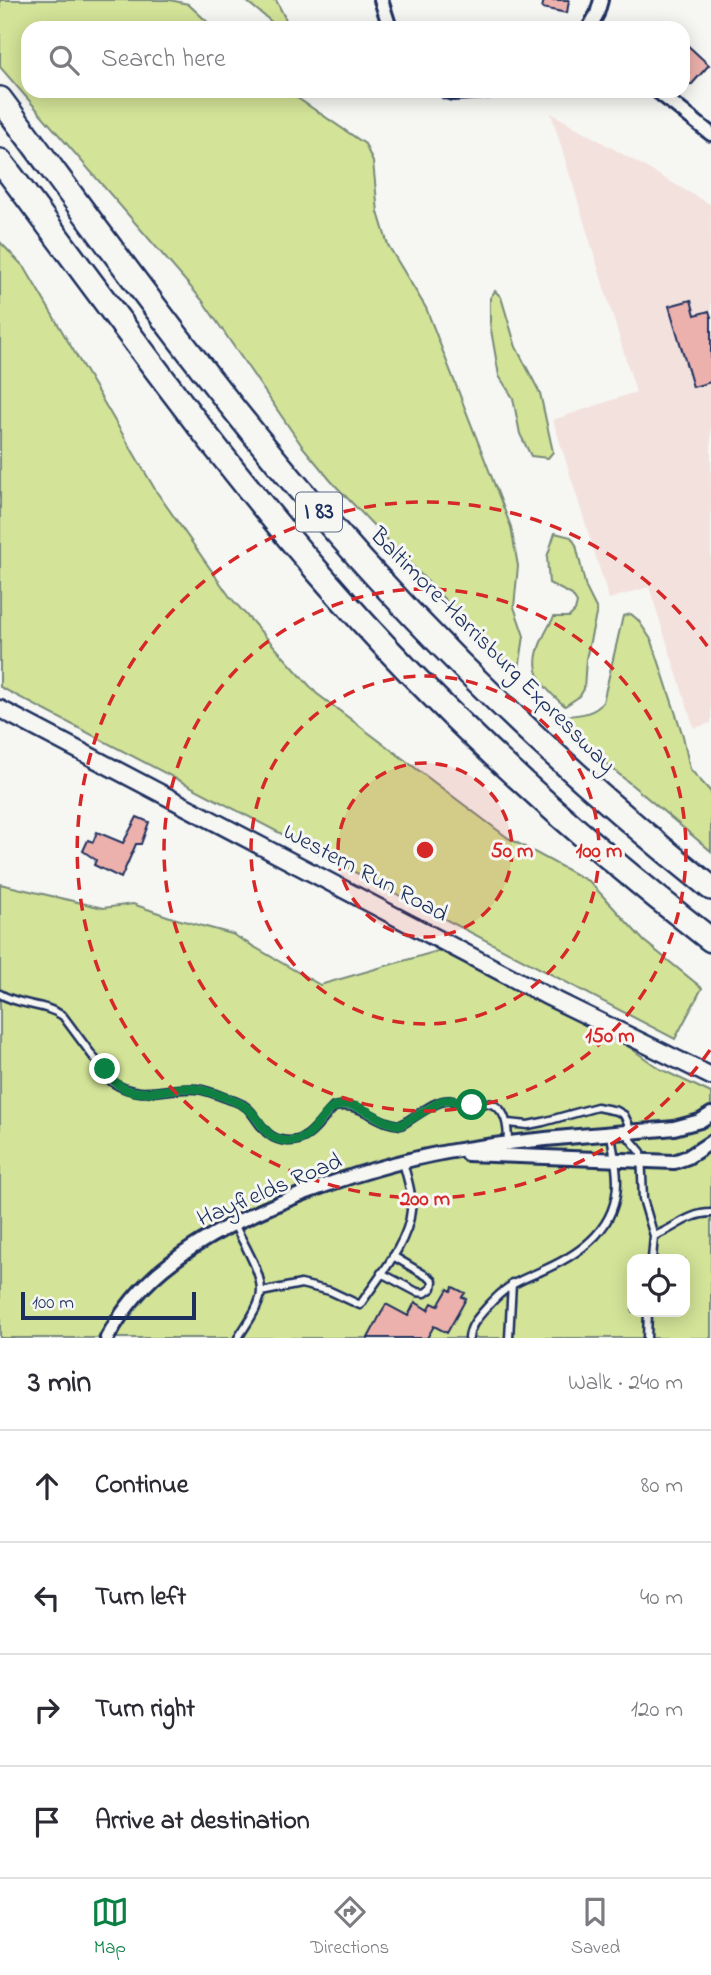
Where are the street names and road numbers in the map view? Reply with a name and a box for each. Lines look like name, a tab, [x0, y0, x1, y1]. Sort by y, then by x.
road number: I 83	[296, 492, 342, 532]
street label: Baltimore-Harrisburg Expressway	[360, 519, 623, 783]
street label: Western Run Road	[276, 816, 454, 933]
street label: Hayfields Road	[192, 1145, 349, 1238]

